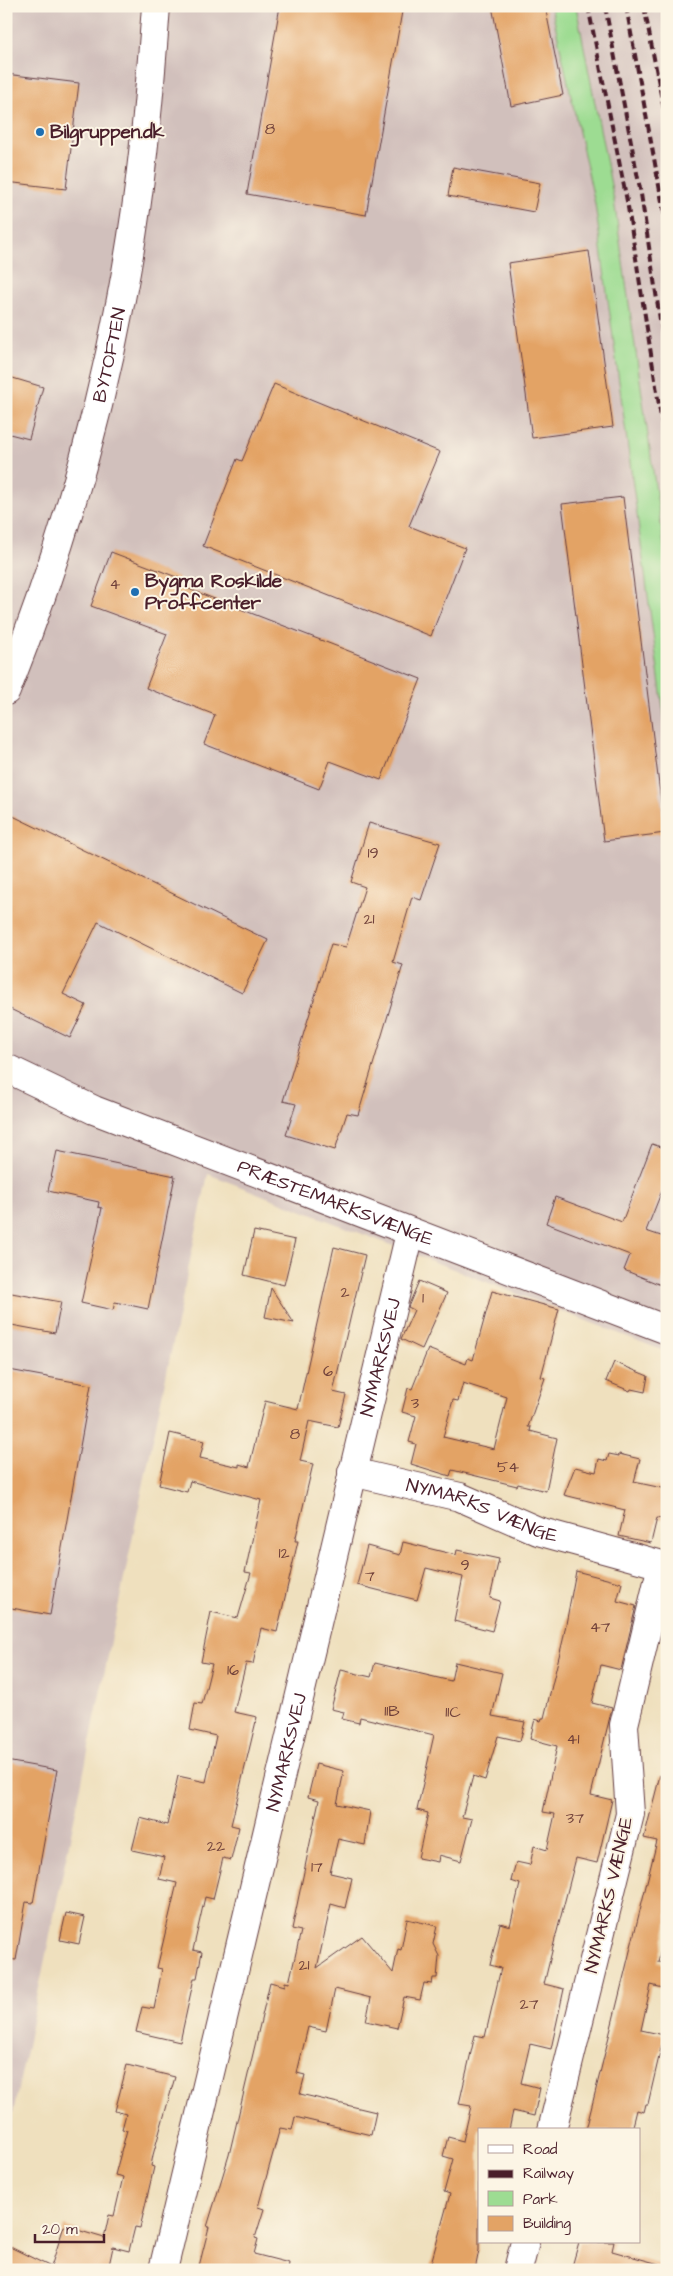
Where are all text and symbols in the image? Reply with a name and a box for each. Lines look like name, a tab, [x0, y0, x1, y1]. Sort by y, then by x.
house number: 8	[265, 118, 275, 140]
place label: Bilgruppen.dk	[50, 119, 165, 147]
marker: Bilgruppen.dk	[34, 126, 46, 138]
street label: BYTOFTEN	[86, 305, 133, 405]
place label: Bygma Roskilde Proffcenter	[145, 568, 283, 617]
house number: 4	[110, 573, 121, 595]
marker: Bygma Roskilde Proffcenter	[129, 586, 141, 598]
house number: 19	[367, 842, 379, 864]
house number: 21	[363, 908, 375, 930]
street label: PRÆSTEMARKSVÆNGE	[234, 1153, 437, 1252]
house number: 2	[340, 1281, 350, 1303]
house number: 1	[422, 1287, 424, 1309]
street label: NYMARKSVEJ	[353, 1296, 407, 1419]
house number: 6	[323, 1360, 333, 1382]
house number: 3	[411, 1392, 419, 1414]
house number: 8	[290, 1423, 300, 1445]
house number: 54	[497, 1456, 519, 1478]
street label: NYMARKS VÆNGE	[404, 1472, 561, 1549]
house number: 12	[278, 1542, 290, 1564]
house number: 9	[460, 1554, 470, 1576]
house number: 7	[365, 1565, 375, 1587]
house number: 47	[590, 1616, 611, 1638]
house number: 16	[227, 1659, 239, 1681]
street label: NYMARKSVEJ	[259, 1691, 313, 1814]
house number: 11B	[384, 1700, 400, 1722]
house number: 11C	[445, 1701, 461, 1723]
house number: 41	[567, 1728, 579, 1750]
house number: 37	[566, 1807, 584, 1829]
street label: NYMARKS VÆNGE	[578, 1814, 640, 1976]
house number: 22	[207, 1835, 225, 1857]
house number: 17	[311, 1856, 323, 1878]
house number: 21	[298, 1954, 310, 1976]
house number: 27	[520, 1993, 539, 2015]
legend	[478, 2128, 640, 2244]
text: Road	[523, 2139, 558, 2160]
text: Railway	[523, 2163, 574, 2185]
text: Park	[523, 2189, 558, 2210]
scale bar	[35, 2211, 104, 2243]
text: Building	[523, 2213, 571, 2235]
text: 20 m	[42, 2219, 78, 2240]

